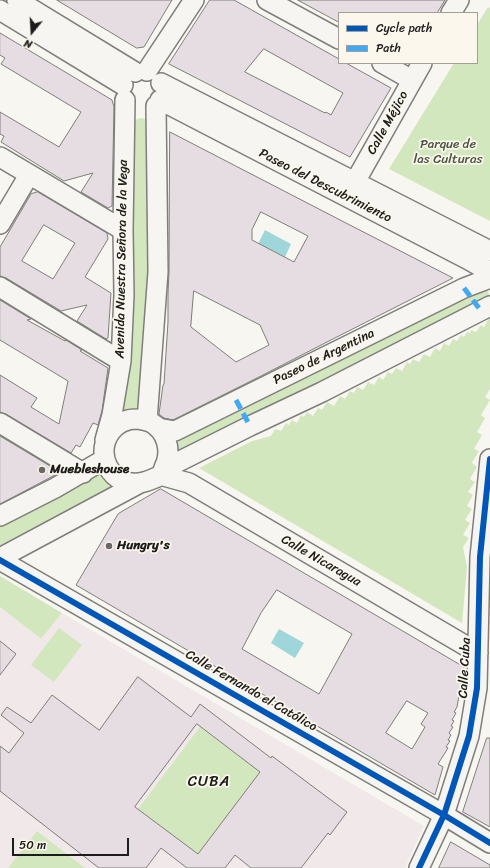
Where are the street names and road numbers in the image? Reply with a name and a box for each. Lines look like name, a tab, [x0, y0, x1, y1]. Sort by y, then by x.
street label: Calle Méjico	[364, 88, 412, 158]
street label: Paseo del Descubrimiento	[256, 146, 394, 226]
street label: Avenida Nuestra Señora de la Vega	[112, 159, 132, 359]
street label: Paseo de Argentina	[271, 326, 377, 388]
street label: Calle Nicaragua	[278, 532, 364, 590]
street label: Calle Cuba	[456, 637, 474, 699]
street label: Calle Fernando el Católico	[182, 647, 320, 735]

